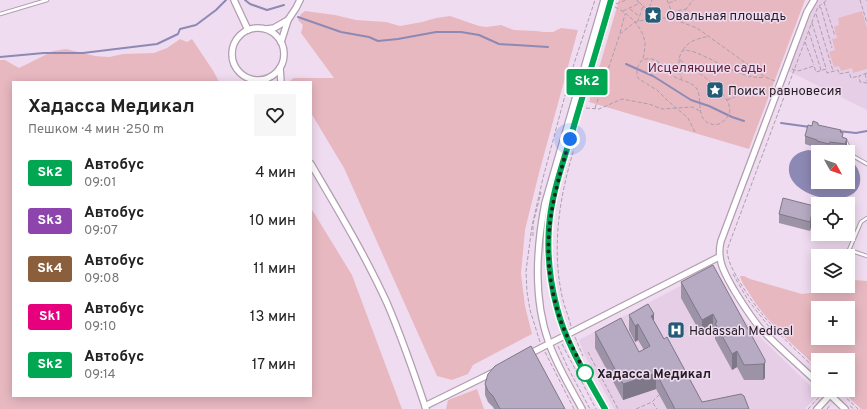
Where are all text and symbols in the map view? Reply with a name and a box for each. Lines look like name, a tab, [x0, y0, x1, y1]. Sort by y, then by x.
place icon: Овальная площадь	[643, 5, 663, 25]
place label: Овальная площадь	[666, 9, 786, 25]
park label: Исцеляющие сады	[648, 61, 766, 77]
line badge: Sk2	[564, 69, 610, 95]
text: Sk2	[575, 73, 599, 90]
place icon: Поиск равновесия	[705, 80, 725, 100]
place label: Поиск равновесия	[728, 84, 842, 100]
button: heart	[254, 94, 296, 136]
text: Хадасса Медикал	[28, 95, 195, 119]
text: Пешком · 4 мин · 250 m	[28, 122, 164, 138]
your location	[560, 129, 580, 149]
north arrow	[811, 145, 855, 189]
map controls	[811, 145, 855, 397]
text: Автобус	[84, 156, 144, 175]
text: Sk2	[38, 164, 62, 181]
text: 4 мин	[255, 164, 296, 183]
text: 09:01	[84, 175, 116, 191]
button: locate	[811, 197, 855, 241]
text: Автобус	[84, 204, 144, 223]
text: Sk3	[38, 212, 62, 229]
text: 10 мин	[249, 212, 296, 231]
text: 09:07	[84, 223, 118, 239]
button: layers	[811, 249, 855, 293]
text: Автобус	[84, 252, 144, 271]
text: Sk4	[37, 260, 63, 277]
text: 11 мин	[253, 260, 296, 279]
text: 09:08	[84, 271, 119, 287]
text: Автобус	[84, 300, 144, 319]
button: +	[811, 301, 855, 345]
text: Sk1	[39, 308, 61, 325]
text: 13 мин	[250, 308, 296, 327]
text: 09:10	[84, 319, 116, 335]
hospital icon: Hadassah Medical	[666, 320, 686, 340]
place label: Hadassah Medical	[689, 324, 793, 340]
text: Автобус	[84, 348, 144, 367]
button: −	[811, 353, 855, 397]
text: Sk2	[38, 356, 62, 373]
text: 17 мин	[252, 356, 296, 375]
marker: Хадасса Медикал	[576, 364, 594, 382]
text: 09:14	[84, 367, 116, 383]
place label: Хадасса Медикал	[597, 367, 711, 383]

